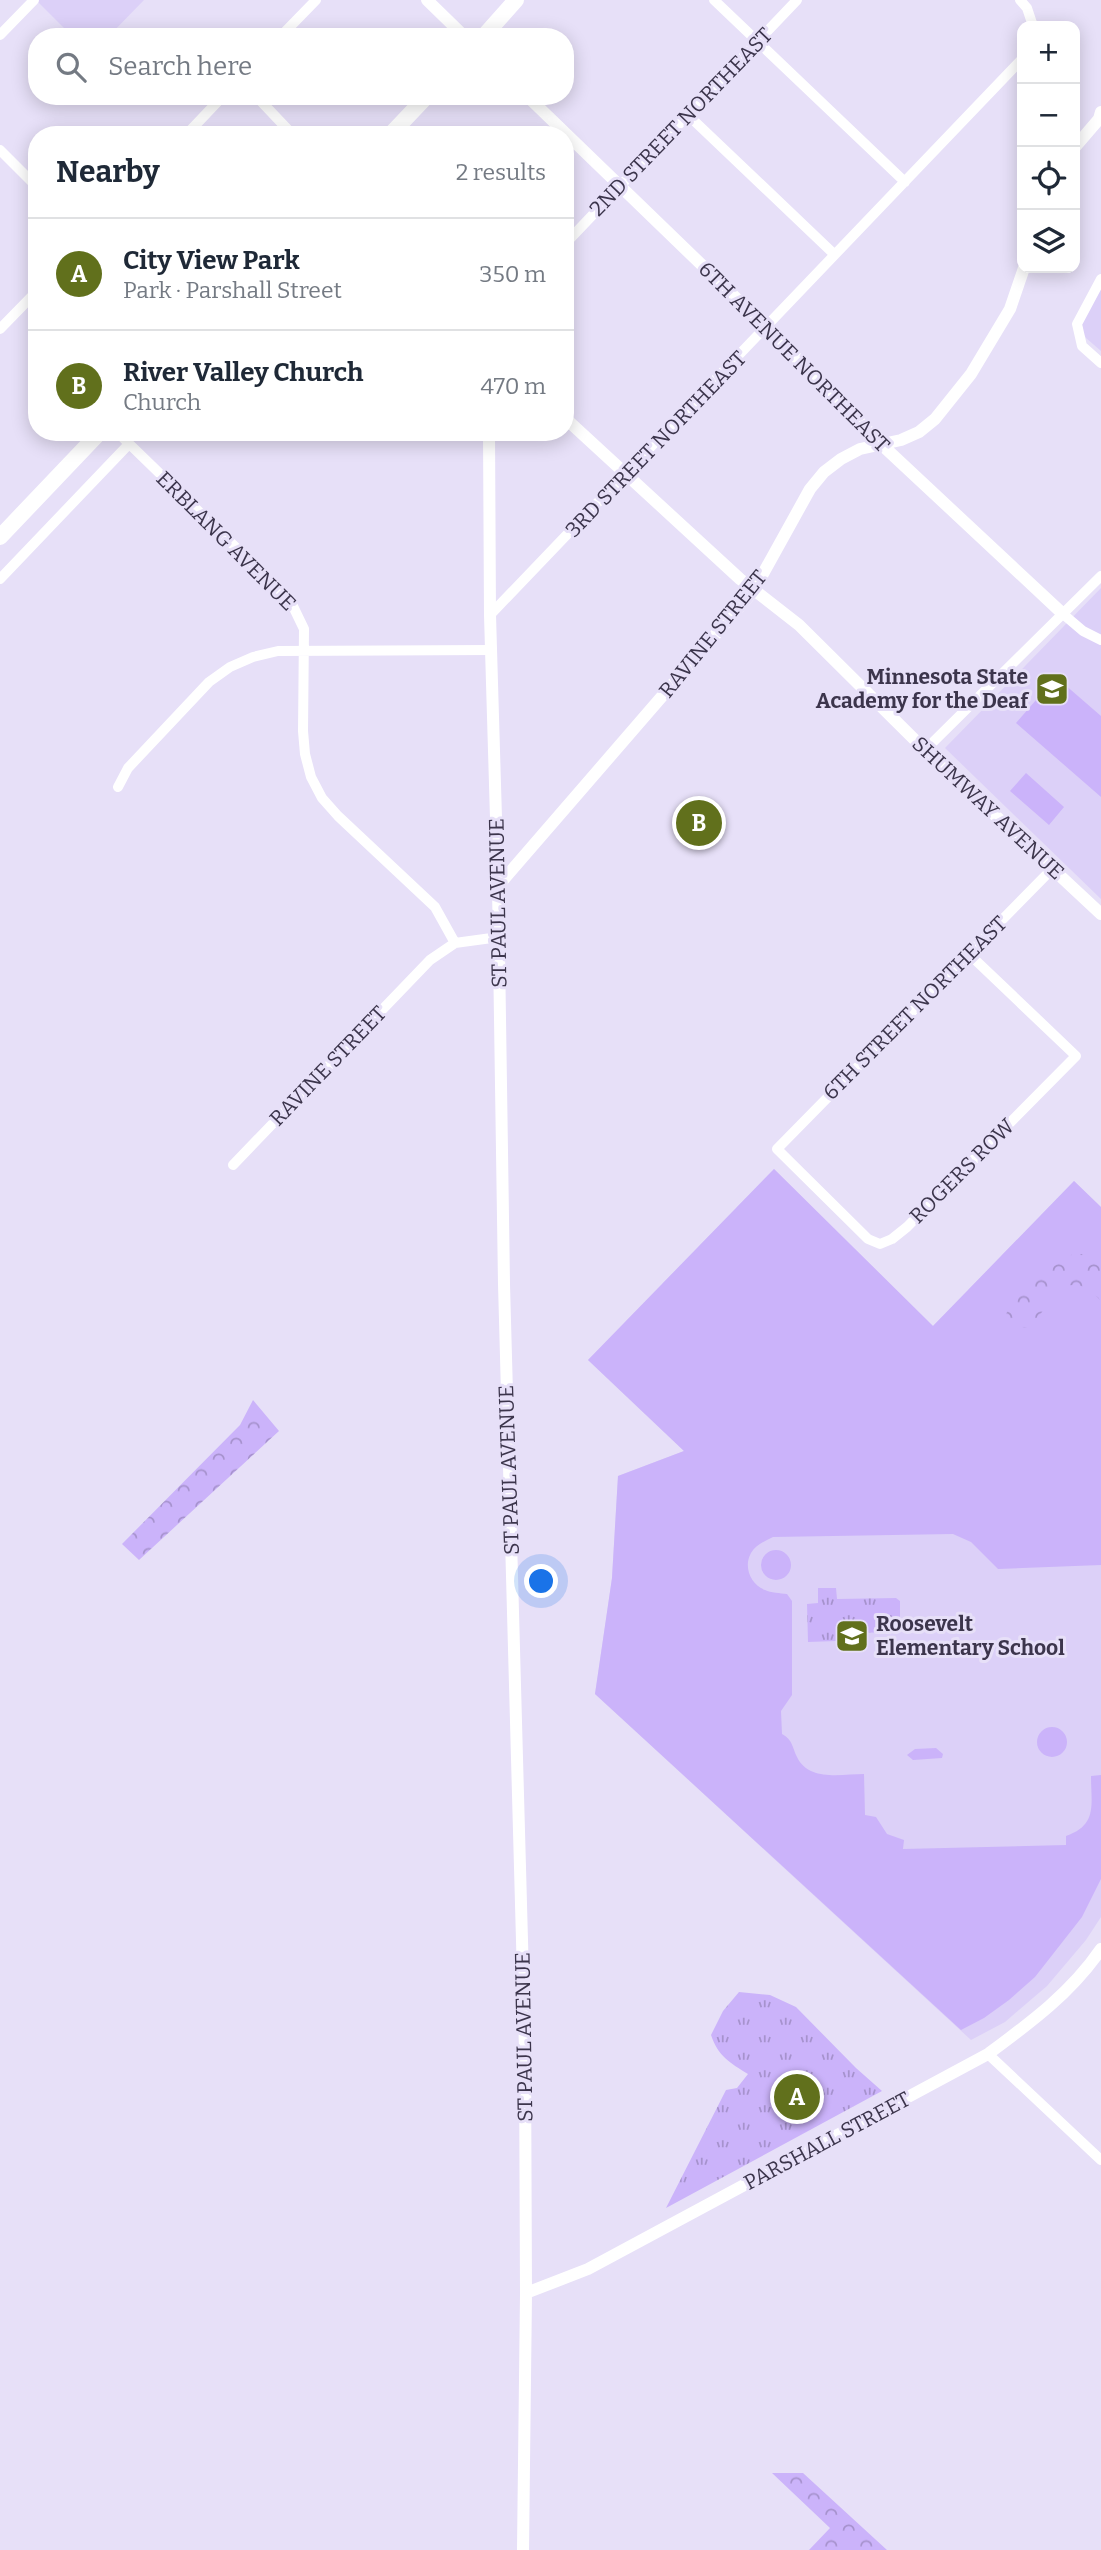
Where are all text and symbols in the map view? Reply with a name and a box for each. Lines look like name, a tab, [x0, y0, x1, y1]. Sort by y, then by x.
map controls	[1017, 21, 1080, 273]
button: +	[1017, 21, 1080, 84]
street label: 2ND STREET NORTHEAST	[584, 22, 778, 222]
search box	[28, 28, 574, 105]
icon: search	[52, 48, 90, 86]
text: Search here	[108, 51, 252, 82]
button: −	[1017, 84, 1080, 147]
button: locate	[1017, 147, 1080, 210]
text: Nearby	[56, 154, 160, 190]
text: 2 results	[456, 158, 546, 186]
button: layers	[1017, 210, 1080, 273]
text: City View Park	[123, 245, 300, 276]
street label: 6TH AVENUE NORTHEAST	[693, 256, 895, 458]
text: A	[71, 260, 87, 288]
text: 350 m	[479, 260, 546, 288]
text: Park · Parshall Street	[123, 276, 342, 304]
street label: 3RD STREET NORTHEAST	[560, 345, 752, 543]
text: River Valley Church	[123, 357, 364, 388]
text: B	[72, 372, 86, 400]
text: 470 m	[480, 372, 546, 400]
text: Church	[123, 388, 201, 416]
street label: ERBLANG AVENUE	[151, 466, 301, 616]
street label: RAVINE STREET	[654, 565, 772, 703]
place label: Minnesota State Academy for the Deaf	[816, 664, 1030, 714]
school or university icon: Minnesota State Academy for the Deaf	[1033, 670, 1071, 708]
street label: SHUMWAY AVENUE	[907, 731, 1069, 885]
pin: B	[676, 797, 722, 849]
street label: ST PAUL AVENUE	[484, 818, 512, 988]
street label: 6TH STREET NORTHEAST	[818, 911, 1012, 1105]
street label: RAVINE STREET	[264, 1001, 392, 1131]
street label: ROGERS ROW	[904, 1113, 1020, 1229]
street label: ST PAUL AVENUE	[493, 1385, 525, 1555]
your location	[524, 1564, 558, 1598]
place label: Roosevelt Elementary School	[876, 1611, 1065, 1661]
school or university icon: Roosevelt Elementary School	[833, 1617, 871, 1655]
street label: ST PAUL AVENUE	[510, 1952, 538, 2122]
pin: A	[774, 2071, 820, 2123]
street label: PARSHALL STREET	[740, 2087, 914, 2195]

